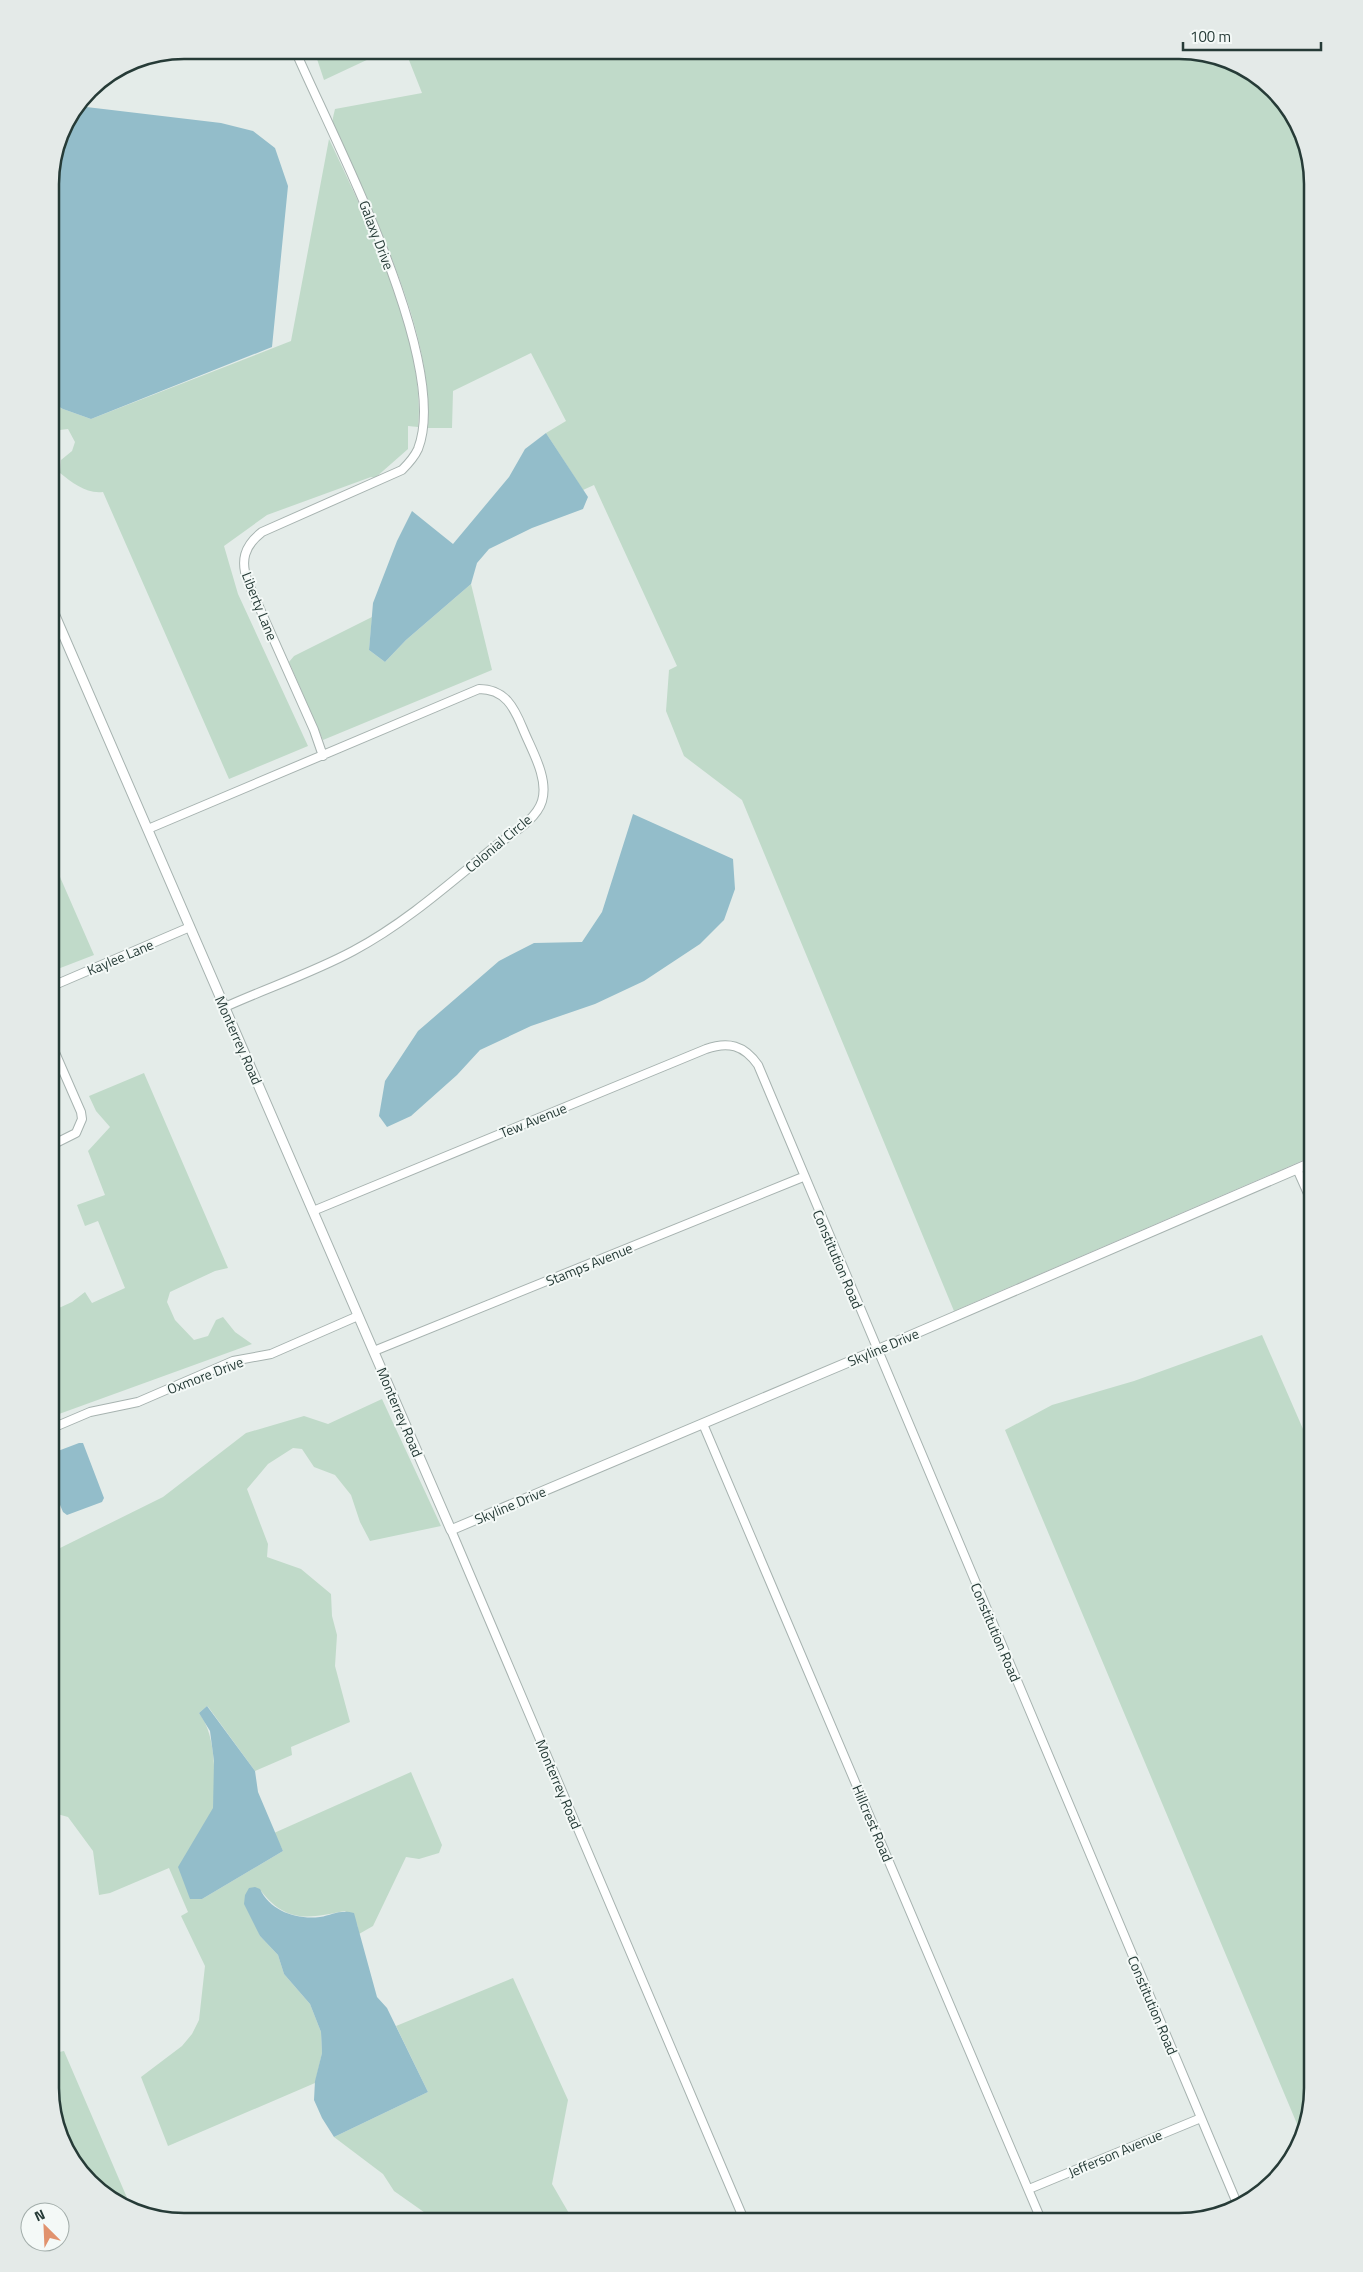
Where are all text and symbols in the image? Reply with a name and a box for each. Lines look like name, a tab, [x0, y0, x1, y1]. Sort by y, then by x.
scale bar	[1183, 20, 1320, 52]
text: 100 m	[1190, 25, 1231, 48]
street label: Galaxy Drive	[354, 197, 400, 273]
street label: Liberty Lane	[237, 569, 283, 643]
street label: Colonial Circle	[460, 809, 536, 877]
street label: Kaylee Lane	[83, 934, 157, 980]
street label: Monterrey Road	[210, 992, 268, 1088]
street label: Tew Avenue	[496, 1097, 570, 1143]
street label: Constitution Road	[808, 1206, 868, 1312]
street label: Stamps Avenue	[542, 1237, 636, 1291]
street label: Skyline Drive	[844, 1323, 922, 1371]
street label: Oxmore Drive	[164, 1351, 246, 1399]
street label: Monterrey Road	[372, 1364, 428, 1460]
street label: Skyline Drive	[471, 1481, 549, 1529]
street label: Constitution Road	[966, 1579, 1026, 1685]
street label: Monterrey Road	[531, 1736, 587, 1832]
street label: Hillcrest Road	[847, 1781, 899, 1865]
street label: Constitution Road	[1123, 1952, 1183, 2058]
street label: Jefferson Avenue	[1065, 2124, 1165, 2182]
north arrow	[20, 2202, 70, 2252]
text: N	[31, 2203, 48, 2226]

